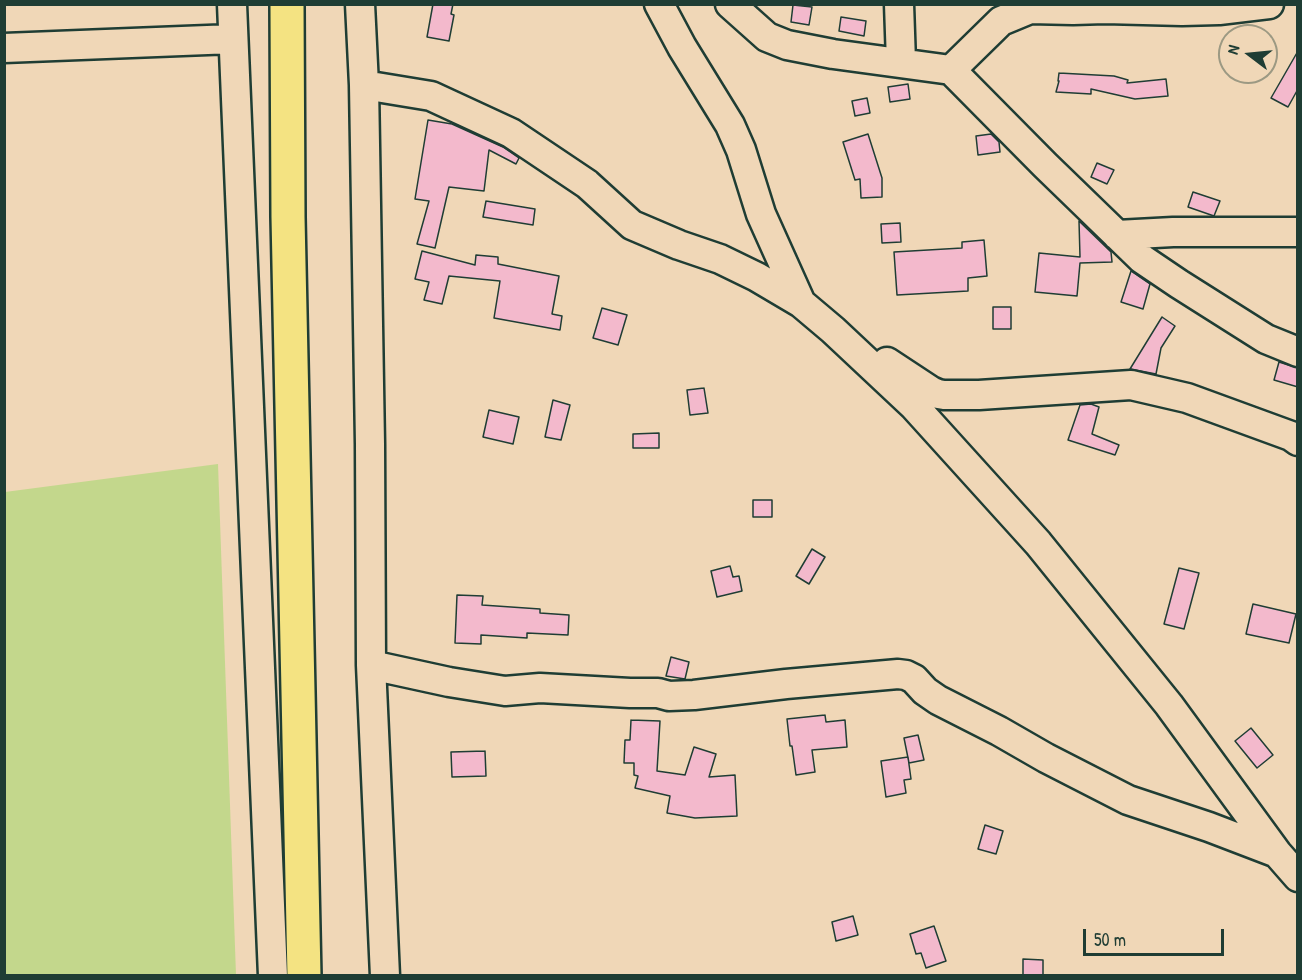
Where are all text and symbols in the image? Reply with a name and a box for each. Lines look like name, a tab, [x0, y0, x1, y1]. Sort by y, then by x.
north arrow	[1218, 24, 1278, 84]
text: N	[1221, 42, 1244, 57]
scale bar	[1086, 917, 1227, 955]
text: 50 m	[1094, 927, 1126, 952]

